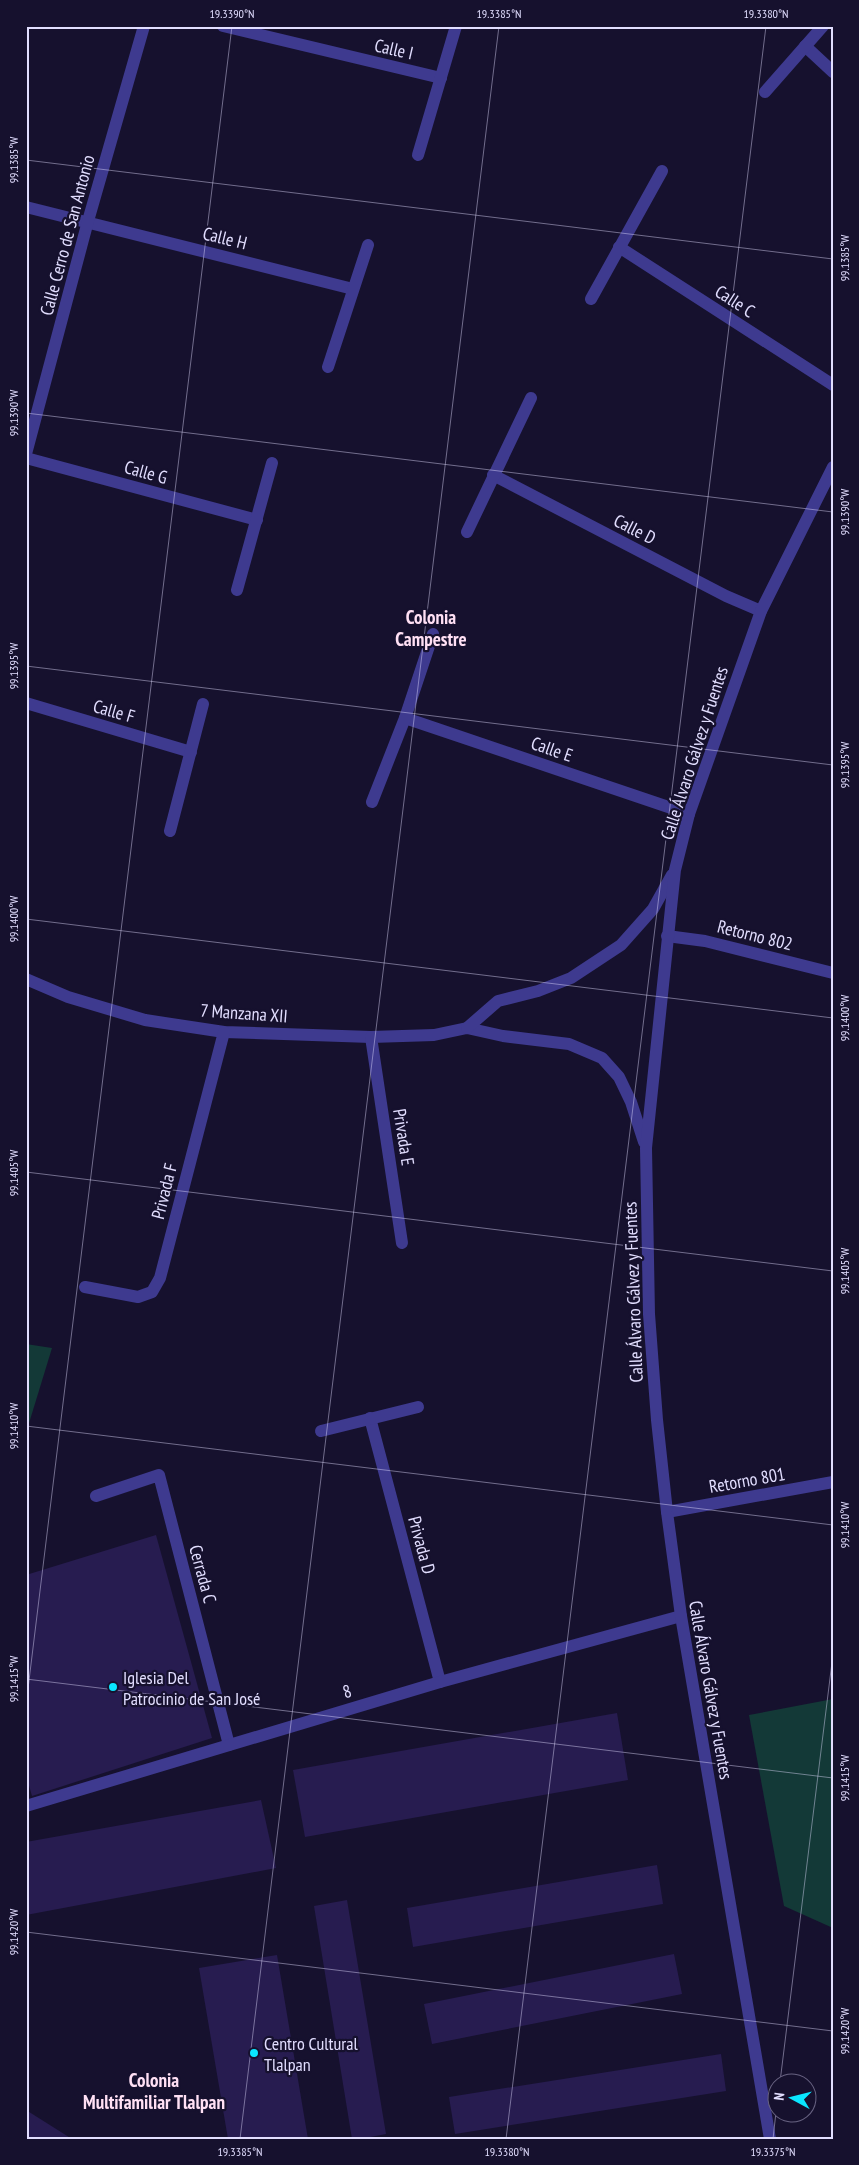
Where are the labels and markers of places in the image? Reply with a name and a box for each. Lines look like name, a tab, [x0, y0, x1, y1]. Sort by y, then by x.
place label: Iglesia Del Patrocinio de San José	[123, 1666, 261, 1710]
marker: Iglesia Del Patrocinio de San José	[107, 1681, 119, 1693]
place label: Centro Cultural Tlalpan	[264, 2032, 358, 2076]
marker: Centro Cultural Tlalpan	[248, 2047, 260, 2059]

